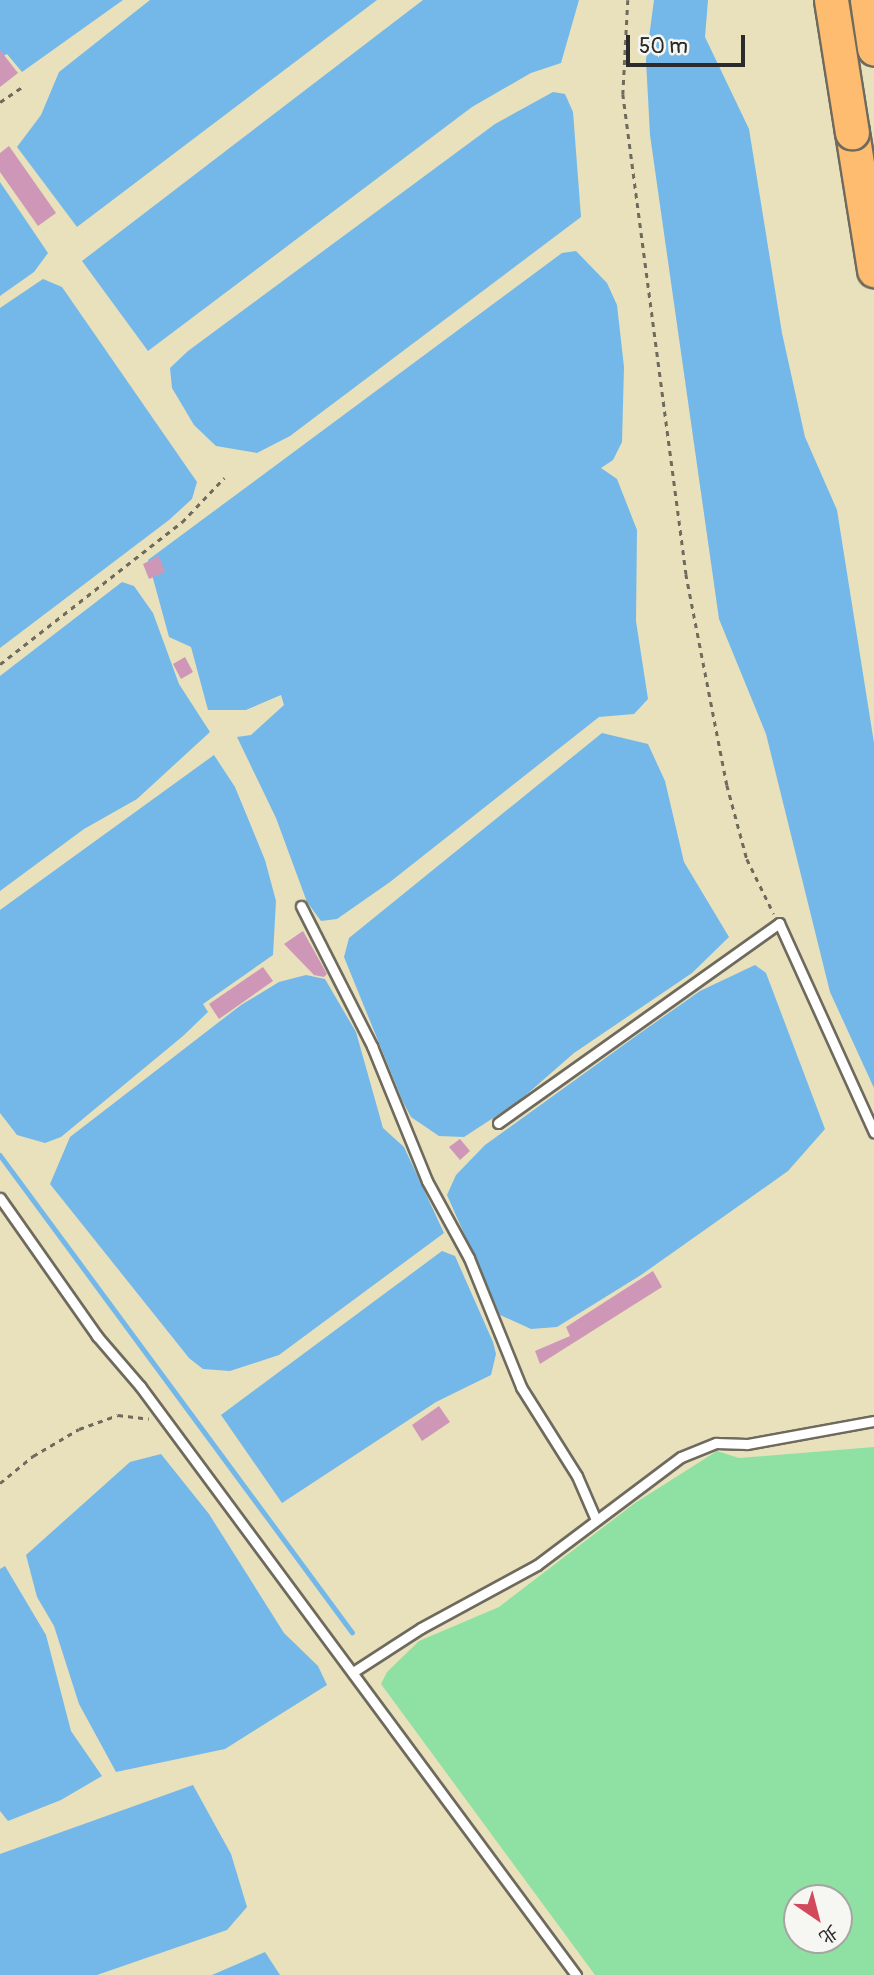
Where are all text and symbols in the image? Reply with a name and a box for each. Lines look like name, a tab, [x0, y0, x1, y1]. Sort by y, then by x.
scale bar	[629, 21, 748, 65]
text: 50 m	[639, 33, 688, 60]
north arrow	[783, 1884, 853, 1954]
text: 北	[814, 1919, 844, 1950]

